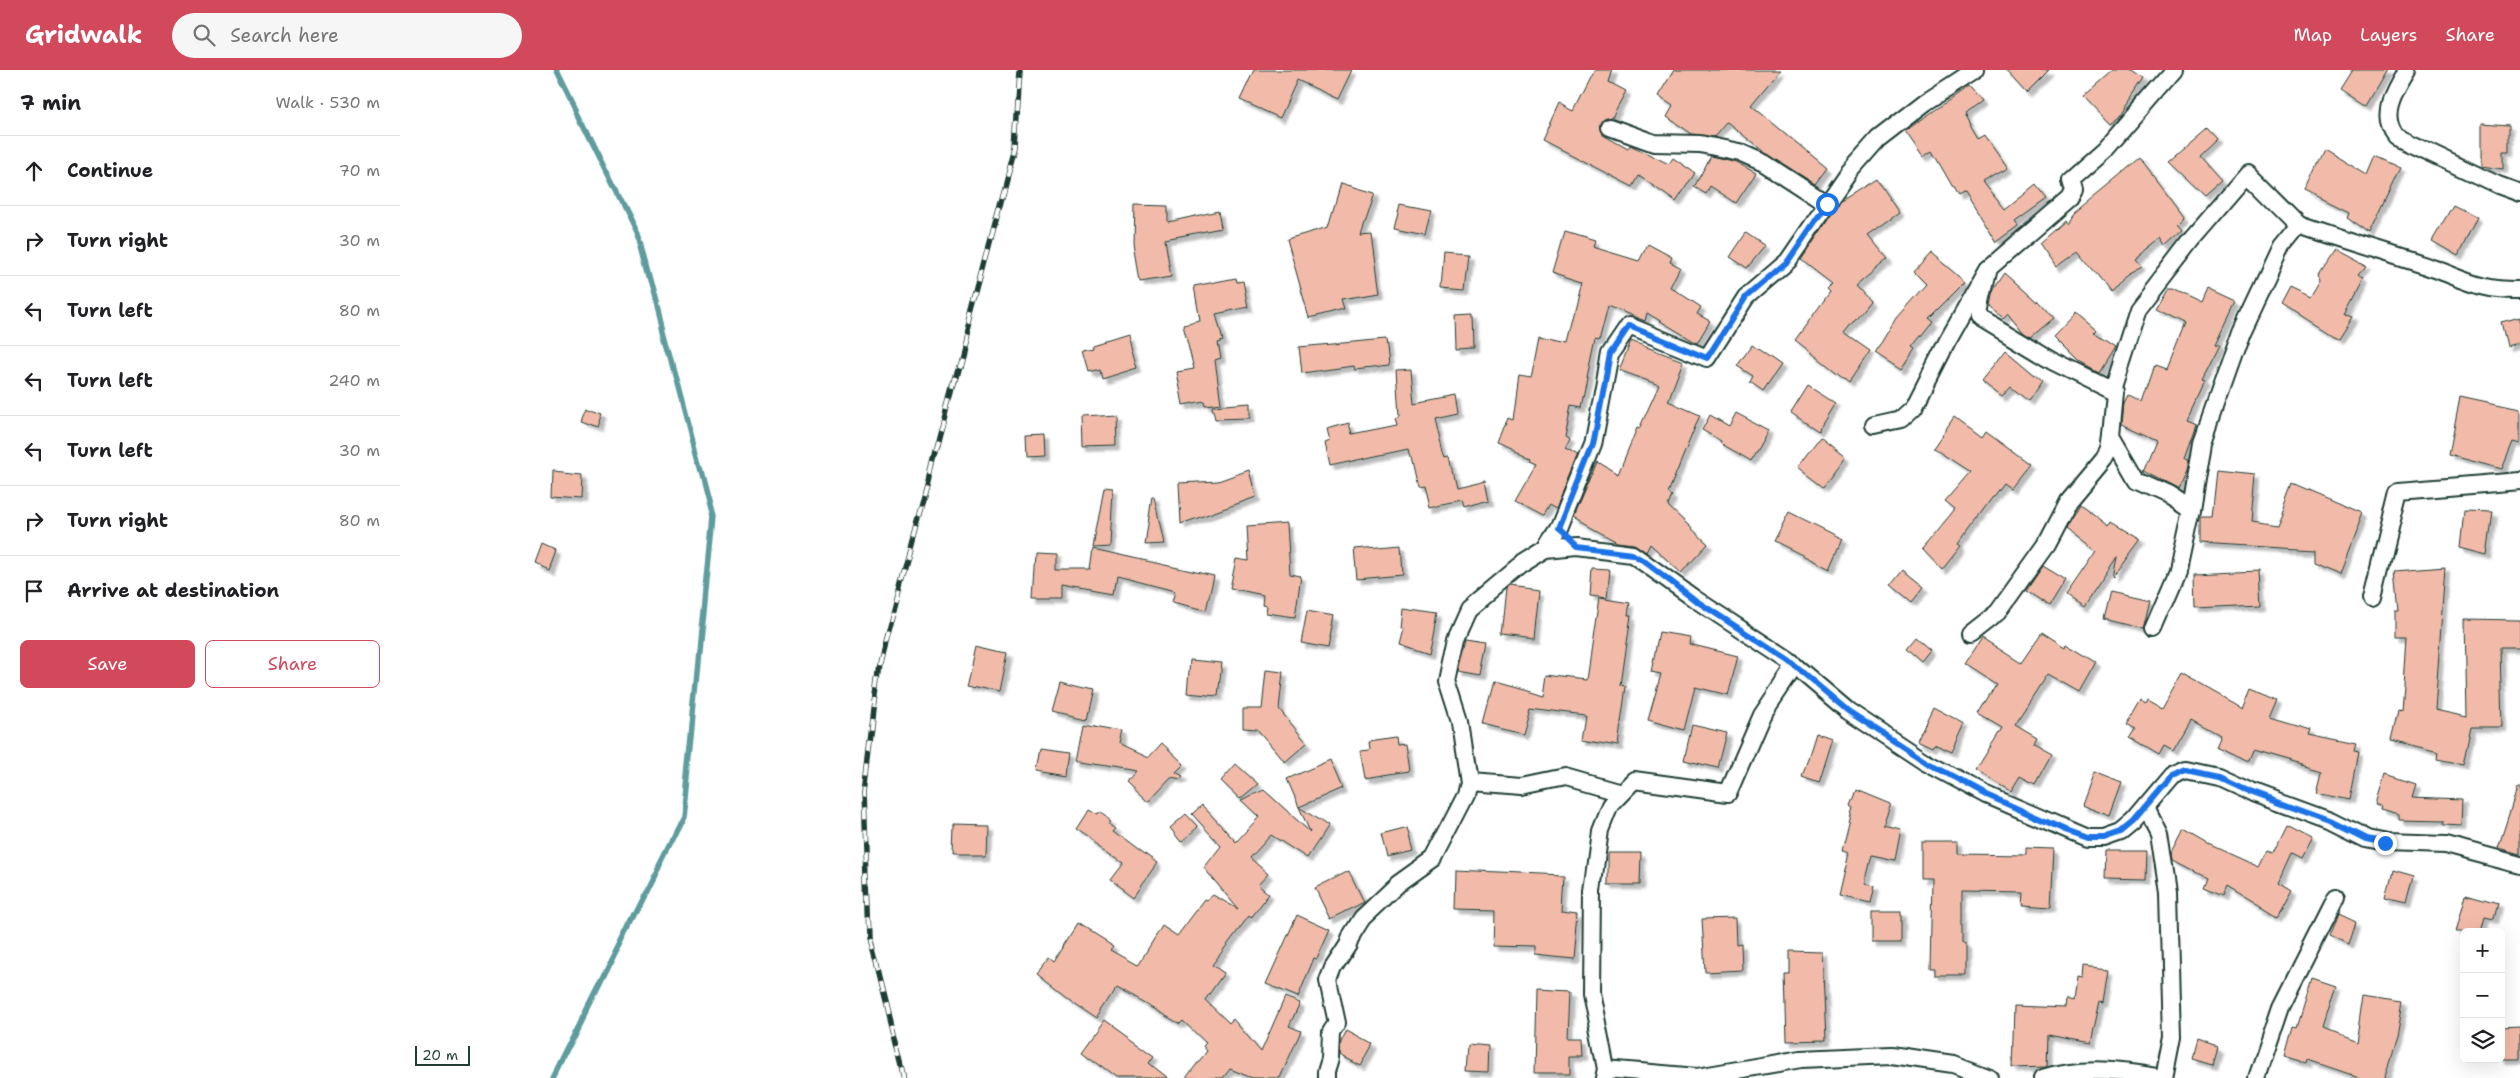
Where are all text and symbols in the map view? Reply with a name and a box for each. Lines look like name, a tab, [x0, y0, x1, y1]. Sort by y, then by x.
search box	[172, 13, 522, 58]
text: Gridwalk	[25, 19, 142, 51]
icon: search	[190, 21, 218, 49]
text: Search here	[230, 23, 339, 48]
text: Map	[2294, 23, 2332, 47]
text: Layers	[2360, 23, 2417, 47]
text: Share	[2445, 23, 2495, 47]
text: 7 min	[20, 89, 81, 117]
text: Walk · 530 m	[276, 92, 380, 113]
icon: ahead	[20, 157, 48, 185]
text: Continue	[67, 158, 153, 183]
text: 70 m	[339, 160, 380, 181]
route start	[1816, 193, 1839, 216]
icon: right	[20, 227, 48, 255]
text: Turn right	[67, 228, 168, 253]
text: 30 m	[339, 230, 380, 251]
icon: left	[20, 297, 48, 325]
text: Turn left	[67, 298, 153, 323]
text: 80 m	[339, 300, 380, 321]
icon: left	[20, 367, 48, 395]
text: Turn left	[67, 368, 153, 393]
text: 240 m	[328, 370, 380, 391]
icon: left	[20, 437, 48, 465]
text: Turn left	[67, 438, 153, 463]
text: 30 m	[339, 440, 380, 461]
icon: right	[20, 507, 48, 535]
text: Turn right	[67, 508, 168, 533]
text: 80 m	[339, 510, 380, 531]
icon: arrive	[20, 577, 48, 605]
text: Arrive at destination	[67, 578, 279, 603]
button: Save	[20, 640, 195, 688]
button: Share	[205, 640, 380, 688]
route end	[2374, 832, 2397, 855]
map controls	[2460, 928, 2505, 1063]
button: +	[2460, 928, 2505, 973]
button: −	[2460, 973, 2505, 1018]
button: layers	[2460, 1018, 2505, 1063]
scale bar	[415, 1043, 470, 1066]
text: 20 m	[422, 1046, 458, 1064]

